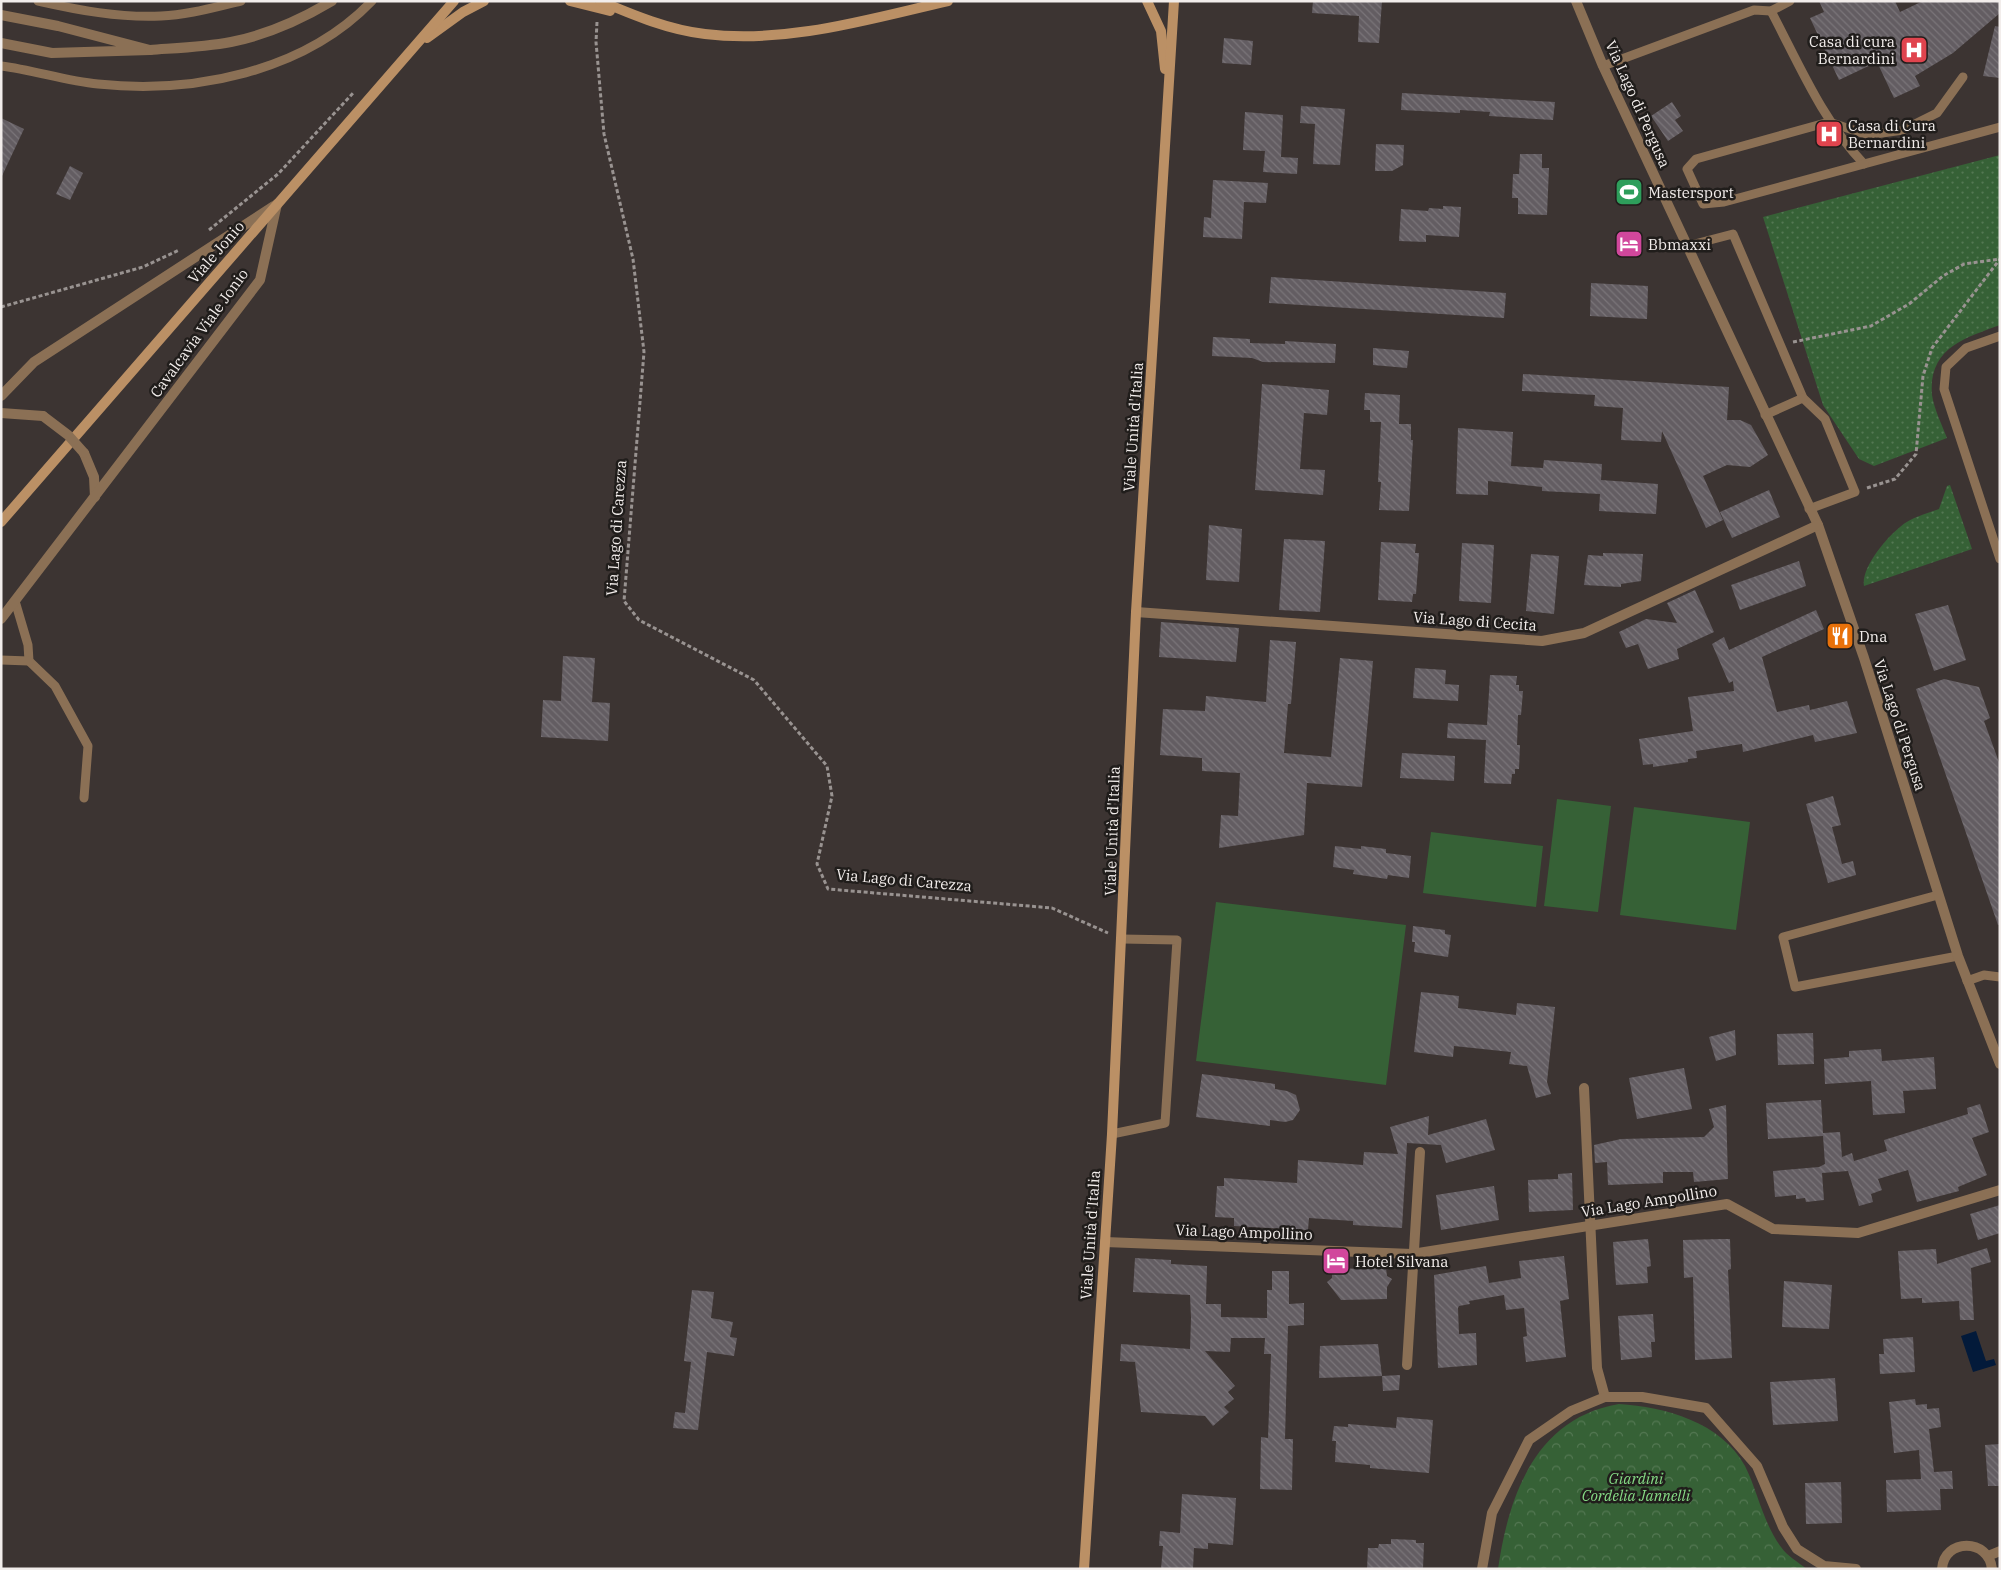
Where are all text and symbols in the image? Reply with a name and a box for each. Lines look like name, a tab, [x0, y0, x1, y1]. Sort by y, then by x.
place label: Casa di cura Bernardini	[1809, 32, 1895, 68]
hospital icon: Casa di cura Bernardini	[1899, 35, 1929, 65]
street label: Via Lago di Pergusa	[1601, 37, 1675, 171]
place label: Casa di Cura Bernardini	[1848, 116, 1936, 152]
hospital icon: Casa di Cura Bernardini	[1814, 119, 1844, 149]
sports icon: Mastersport	[1614, 177, 1644, 207]
place label: Mastersport	[1648, 183, 1734, 202]
street label: Viale Jonio	[184, 217, 248, 287]
hotel icon: Bbmaxxi	[1614, 229, 1644, 259]
place label: Bbmaxxi	[1648, 235, 1711, 254]
street label: Cavalcavia Viale Jonio	[146, 265, 252, 401]
street label: Viale Unità d'Italia	[1119, 362, 1147, 492]
street label: Via Lago di Carezza	[602, 459, 630, 597]
street label: Via Lago di Cecita	[1412, 607, 1538, 635]
restaurant icon: Dna	[1825, 621, 1855, 651]
place label: Dna	[1859, 627, 1887, 646]
street label: Via Lago di Pergusa	[1870, 657, 1930, 793]
street label: Viale Unità d'Italia	[1100, 766, 1124, 896]
street label: Via Lago di Carezza	[835, 865, 973, 895]
street label: Viale Unità d'Italia	[1076, 1170, 1104, 1300]
street label: Via Lago Ampollino	[1580, 1181, 1718, 1221]
street label: Via Lago Ampollino	[1175, 1220, 1313, 1244]
hotel icon: Hotel Silvana	[1321, 1246, 1351, 1276]
place label: Hotel Silvana	[1355, 1252, 1448, 1271]
park label: Giardini Cordelia Jannelli	[1582, 1469, 1691, 1505]

